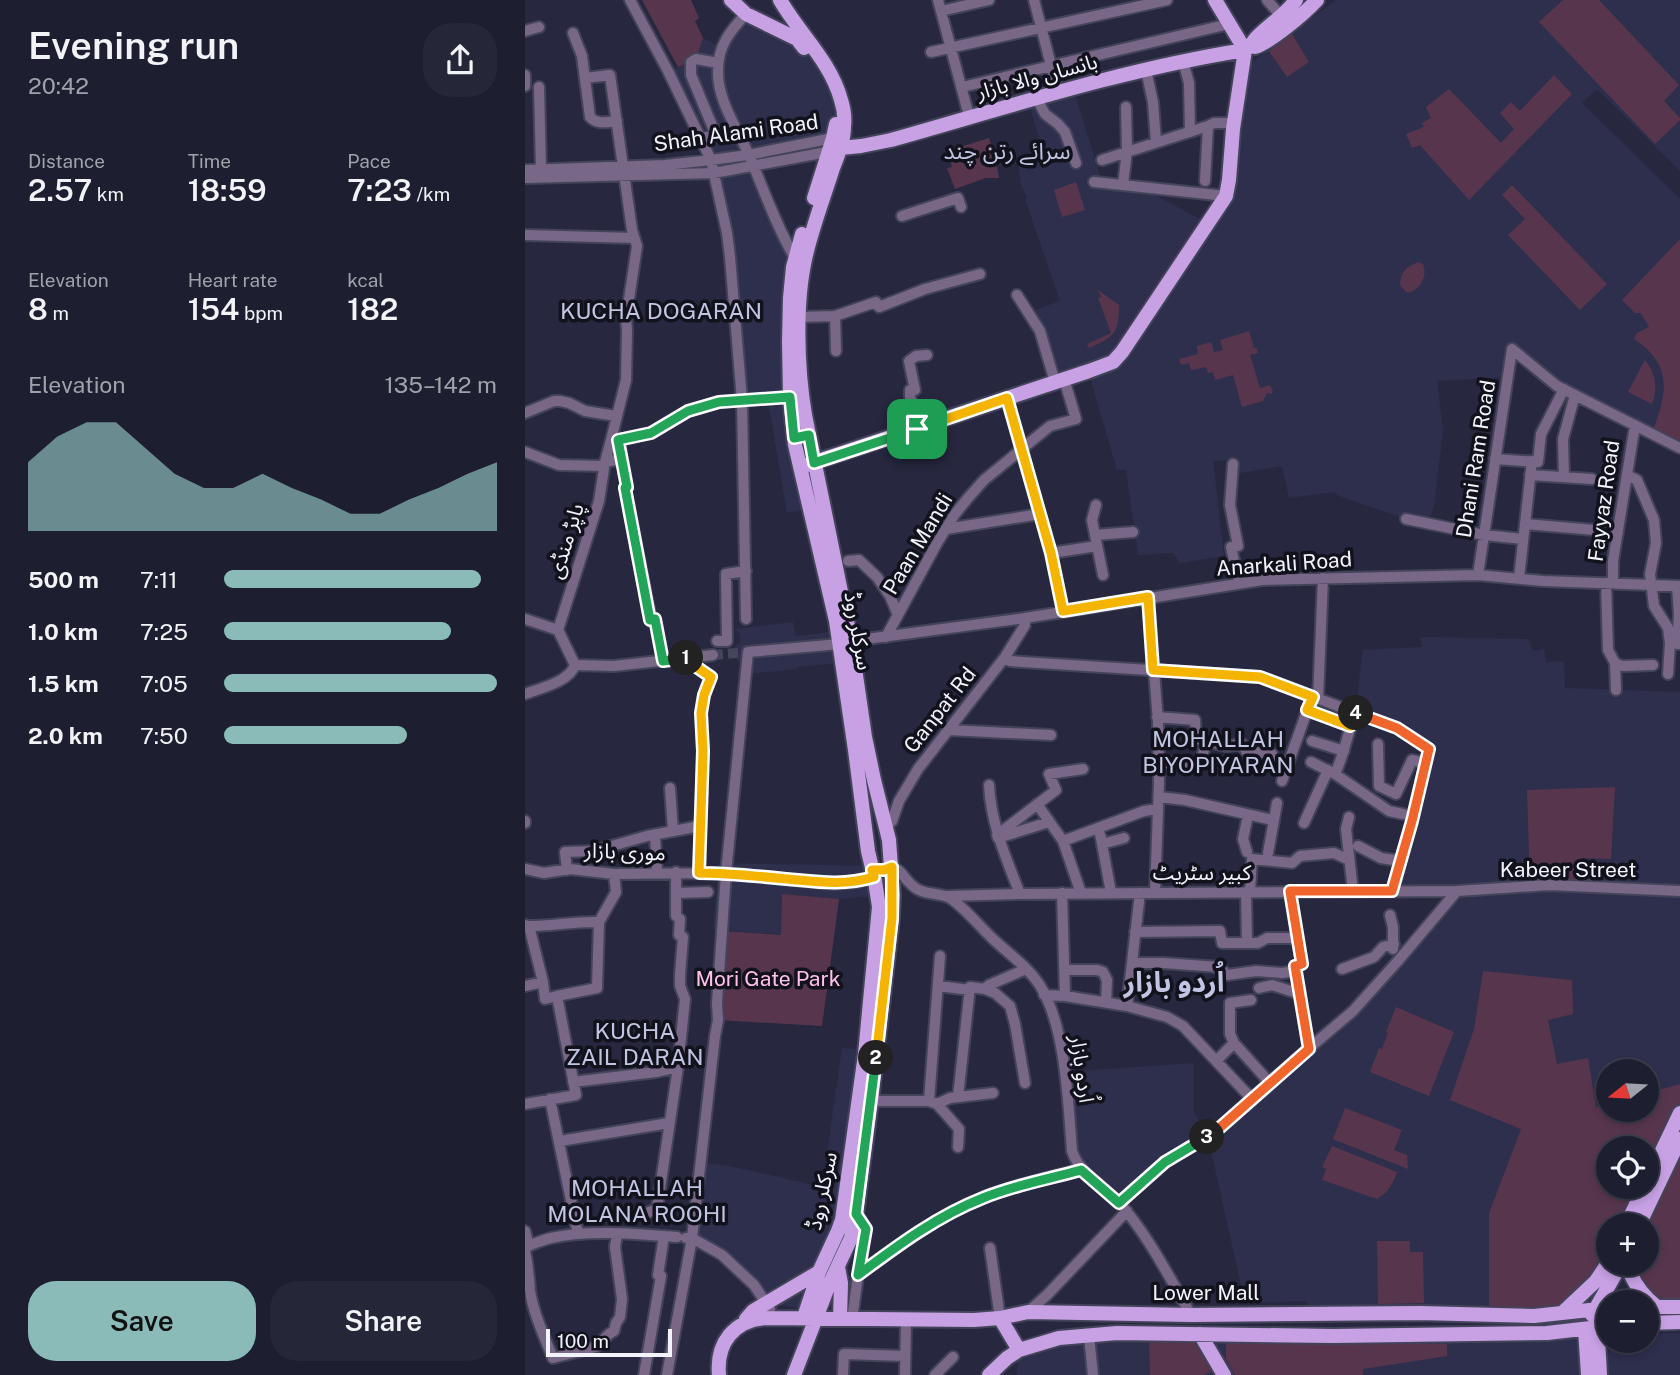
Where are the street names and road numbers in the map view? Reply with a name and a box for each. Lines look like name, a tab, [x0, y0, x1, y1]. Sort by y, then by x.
street label: بانساں والا بازار	[973, 48, 1100, 105]
street label: Shah Alami Road	[652, 109, 820, 156]
street label: Dhani Ram Road	[1451, 378, 1500, 540]
street label: Fayyaz Road	[1583, 439, 1624, 563]
street label: Paan Mandi	[878, 489, 958, 599]
street label: پاپڑ منڈی	[542, 500, 590, 582]
street label: Anarkali Road	[1215, 546, 1353, 581]
street label: سرکلر روڈ	[839, 590, 878, 672]
street label: Ganpat Rd	[898, 662, 981, 758]
street label: موری بازار	[583, 838, 666, 865]
street label: Kabeer Street	[1500, 857, 1636, 882]
street label: کبیر سٹریٹ	[1153, 860, 1252, 885]
street label: اُردو بازار	[1065, 1032, 1102, 1104]
street label: سرکلر روڈ	[801, 1149, 842, 1232]
street label: Lower Mall	[1152, 1280, 1260, 1305]

